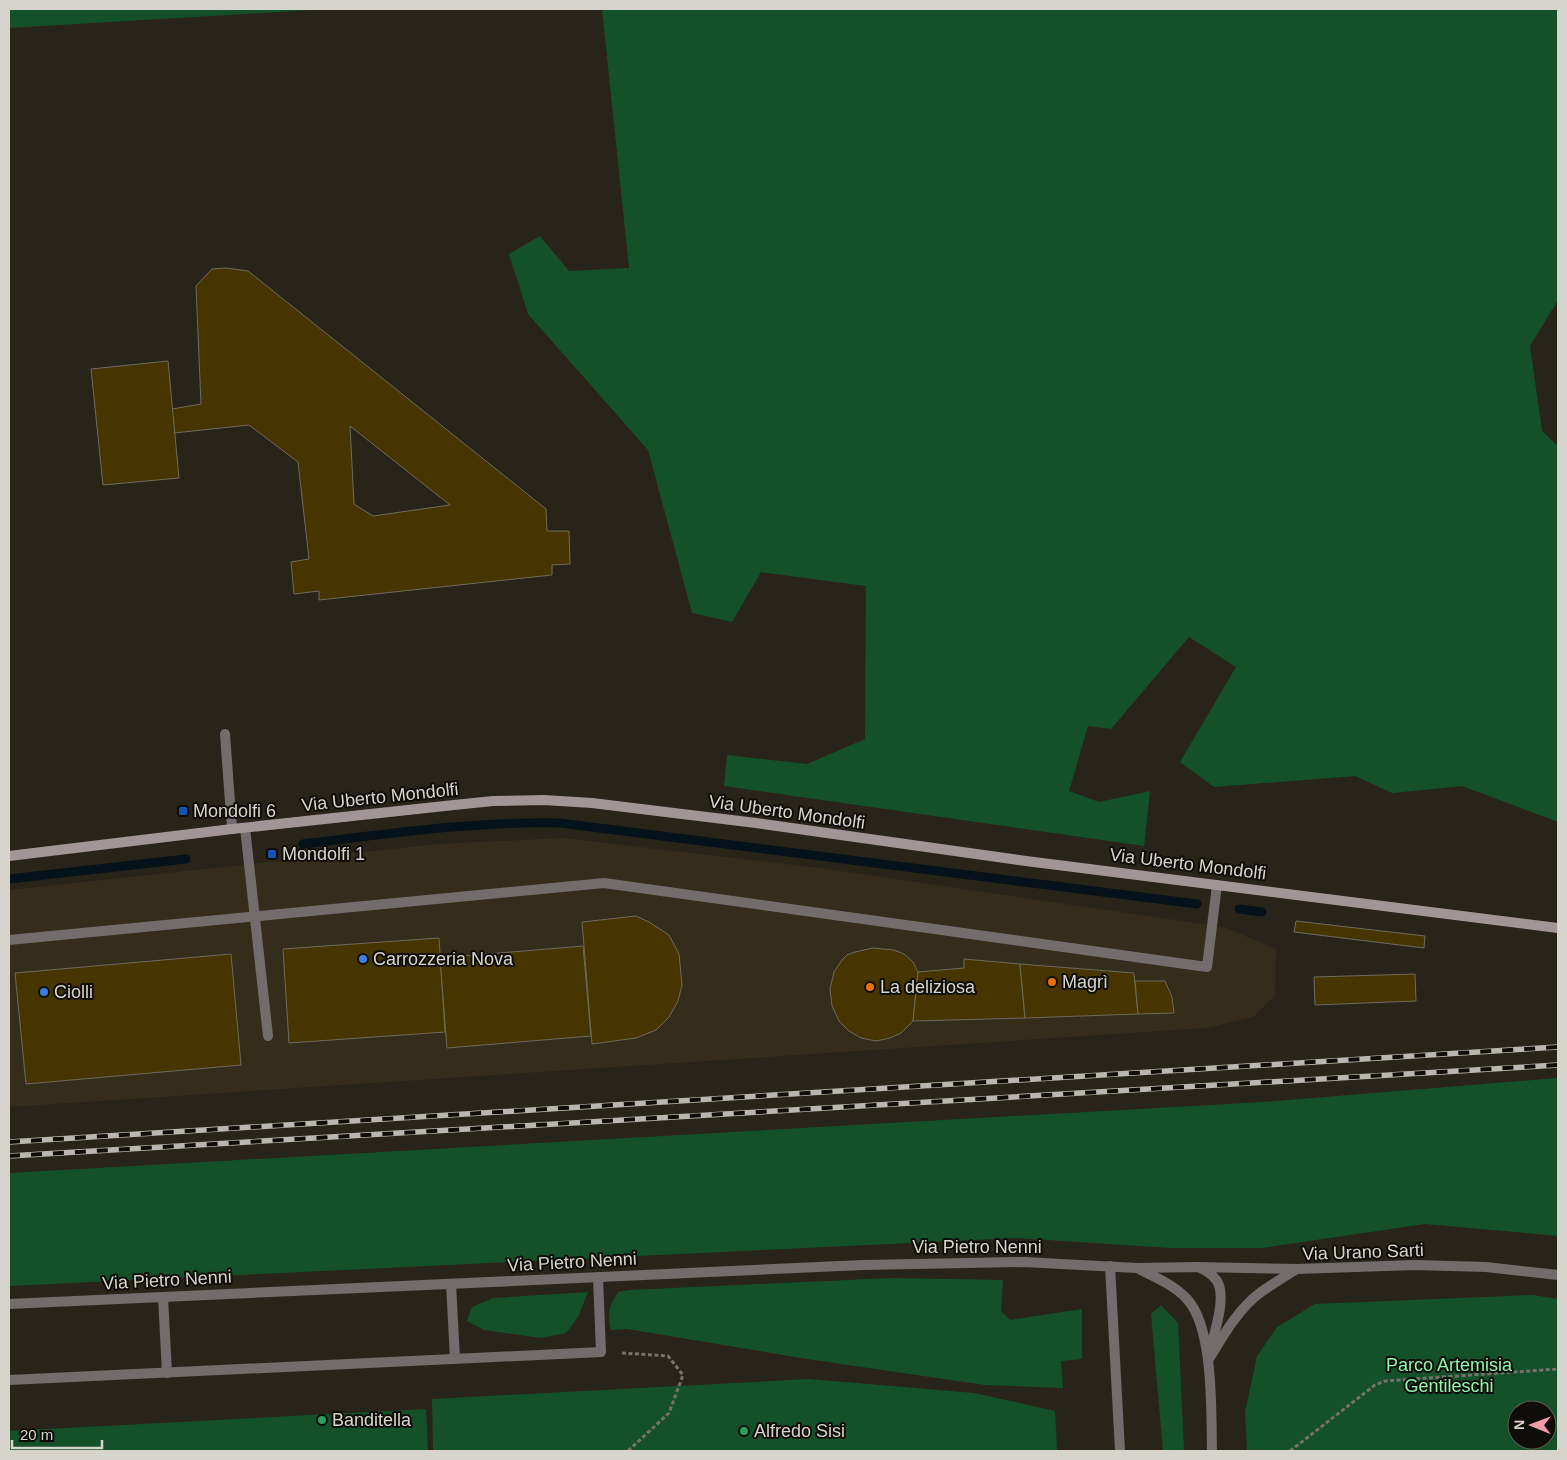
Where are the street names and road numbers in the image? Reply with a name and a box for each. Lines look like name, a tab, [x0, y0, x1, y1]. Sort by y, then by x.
street label: Via Uberto Mondolfi	[301, 779, 459, 815]
street label: Via Uberto Mondolfi	[707, 791, 867, 833]
street label: Via Uberto Mondolfi	[1108, 844, 1268, 884]
street label: Via Pietro Nenni	[912, 1237, 1042, 1257]
street label: Via Urano Sarti	[1302, 1240, 1424, 1264]
street label: Via Pietro Nenni	[507, 1249, 637, 1275]
street label: Via Pietro Nenni	[102, 1267, 232, 1293]

